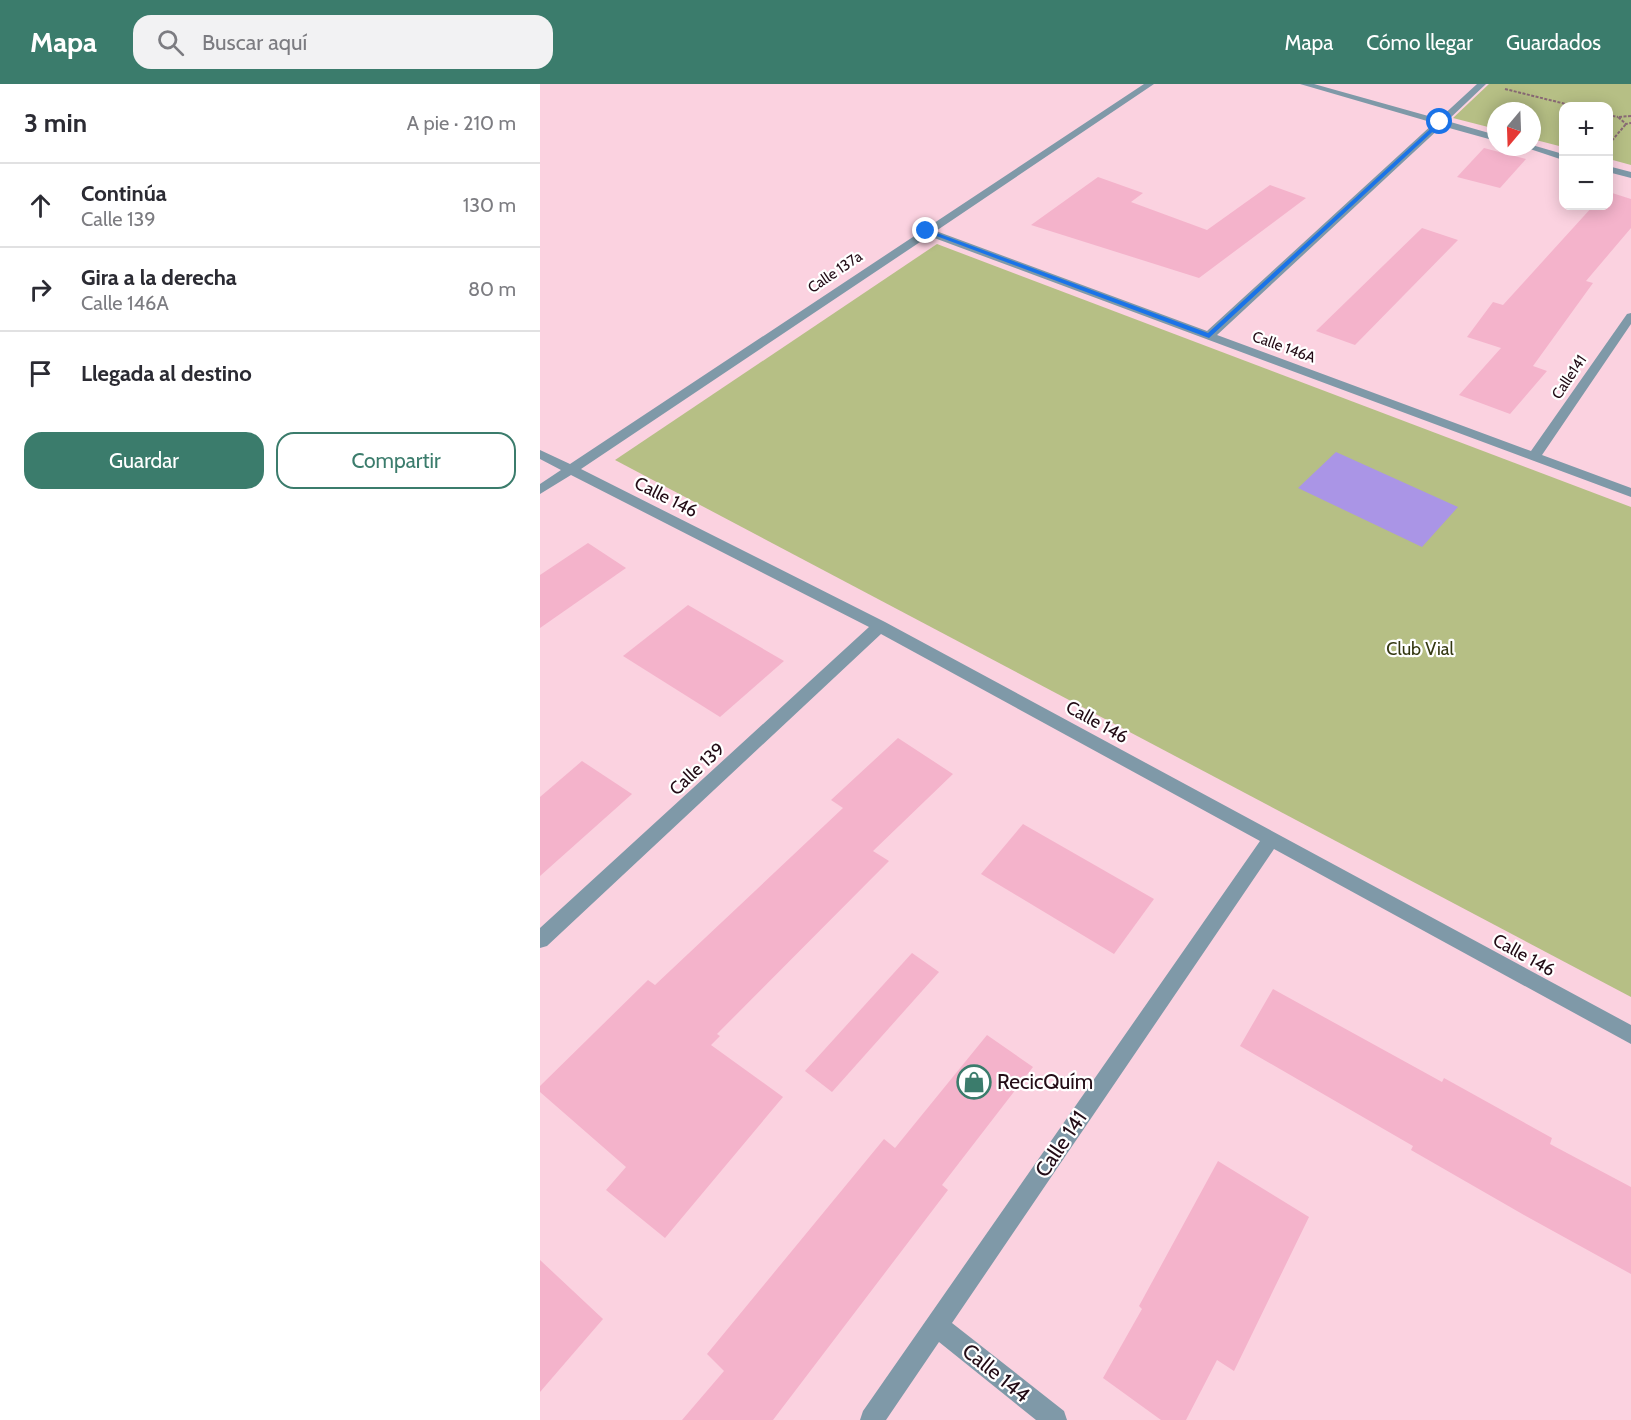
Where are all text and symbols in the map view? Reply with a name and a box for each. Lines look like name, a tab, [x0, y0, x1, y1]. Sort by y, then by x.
search box	[133, 15, 553, 69]
text: Mapa	[30, 25, 97, 59]
icon: search	[154, 26, 187, 59]
text: Buscar aquí	[202, 29, 307, 56]
text: Mapa	[1285, 30, 1333, 55]
text: Cómo llegar	[1366, 30, 1473, 55]
text: Guardados	[1506, 30, 1601, 55]
north arrow	[1487, 102, 1541, 156]
map controls	[1559, 102, 1613, 210]
button: +	[1559, 102, 1613, 156]
text: 3 min	[24, 107, 87, 139]
route start	[1426, 108, 1452, 134]
text: A pie · 210 m	[407, 111, 516, 135]
button: −	[1559, 156, 1613, 210]
text: Continúa	[81, 180, 167, 207]
icon: ahead	[24, 189, 57, 222]
text: 130 m	[463, 193, 516, 217]
text: Calle 139	[81, 207, 156, 231]
route end	[912, 217, 938, 243]
street label: Calle 137a	[804, 247, 866, 297]
text: Gira a la derecha	[81, 264, 237, 291]
icon: right	[24, 273, 57, 306]
text: 80 m	[468, 277, 516, 301]
text: Calle 146A	[81, 291, 169, 315]
street label: Calle 146A	[1250, 327, 1319, 367]
street label: Calle141	[1548, 352, 1590, 402]
icon: arrive	[24, 357, 57, 390]
text: Llegada al destino	[81, 360, 252, 387]
button: Guardar	[24, 432, 264, 489]
button: Compartir	[276, 432, 516, 489]
street label: Calle 146	[631, 472, 701, 522]
park label: Club Vial	[1386, 638, 1454, 660]
street label: Calle 146	[1062, 696, 1132, 748]
street label: Calle 139	[665, 738, 729, 800]
street label: Calle 146	[1489, 929, 1559, 981]
shop icon: RecicQuím	[956, 1064, 992, 1100]
place label: RecicQuím	[997, 1069, 1093, 1094]
street label: Calle 141	[1029, 1106, 1092, 1181]
street label: Calle 144	[958, 1338, 1035, 1407]

